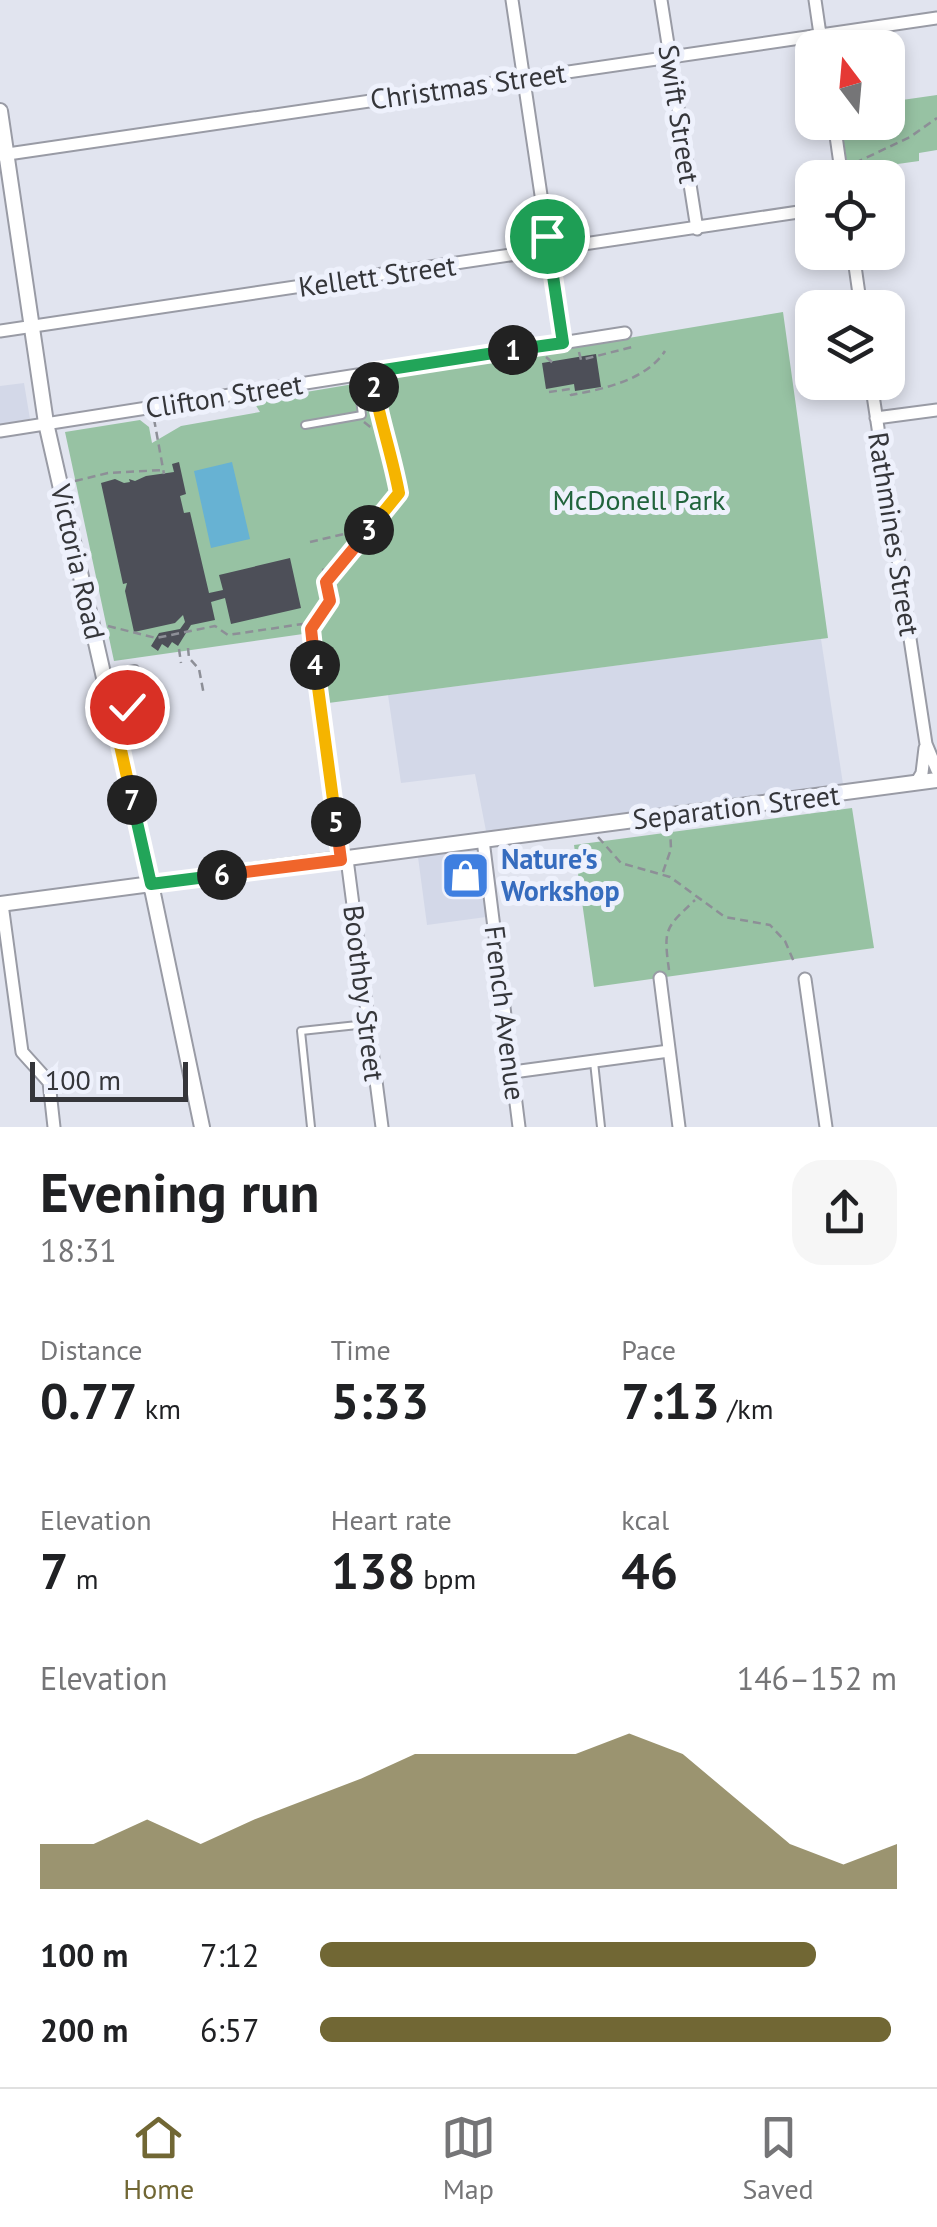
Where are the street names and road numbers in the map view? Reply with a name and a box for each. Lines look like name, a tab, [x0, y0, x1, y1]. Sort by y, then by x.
street label: Swift Street	[650, 42, 709, 186]
street label: Christmas Street	[368, 53, 569, 118]
street label: Kellett Street	[296, 246, 458, 305]
street label: Clifton Street	[143, 365, 306, 426]
street label: Rathmines Street	[860, 429, 929, 639]
street label: Victoria Road	[42, 480, 114, 643]
street label: Separation Street	[631, 775, 842, 838]
street label: Boothby Street	[335, 903, 394, 1084]
street label: French Avenue	[476, 924, 535, 1102]

